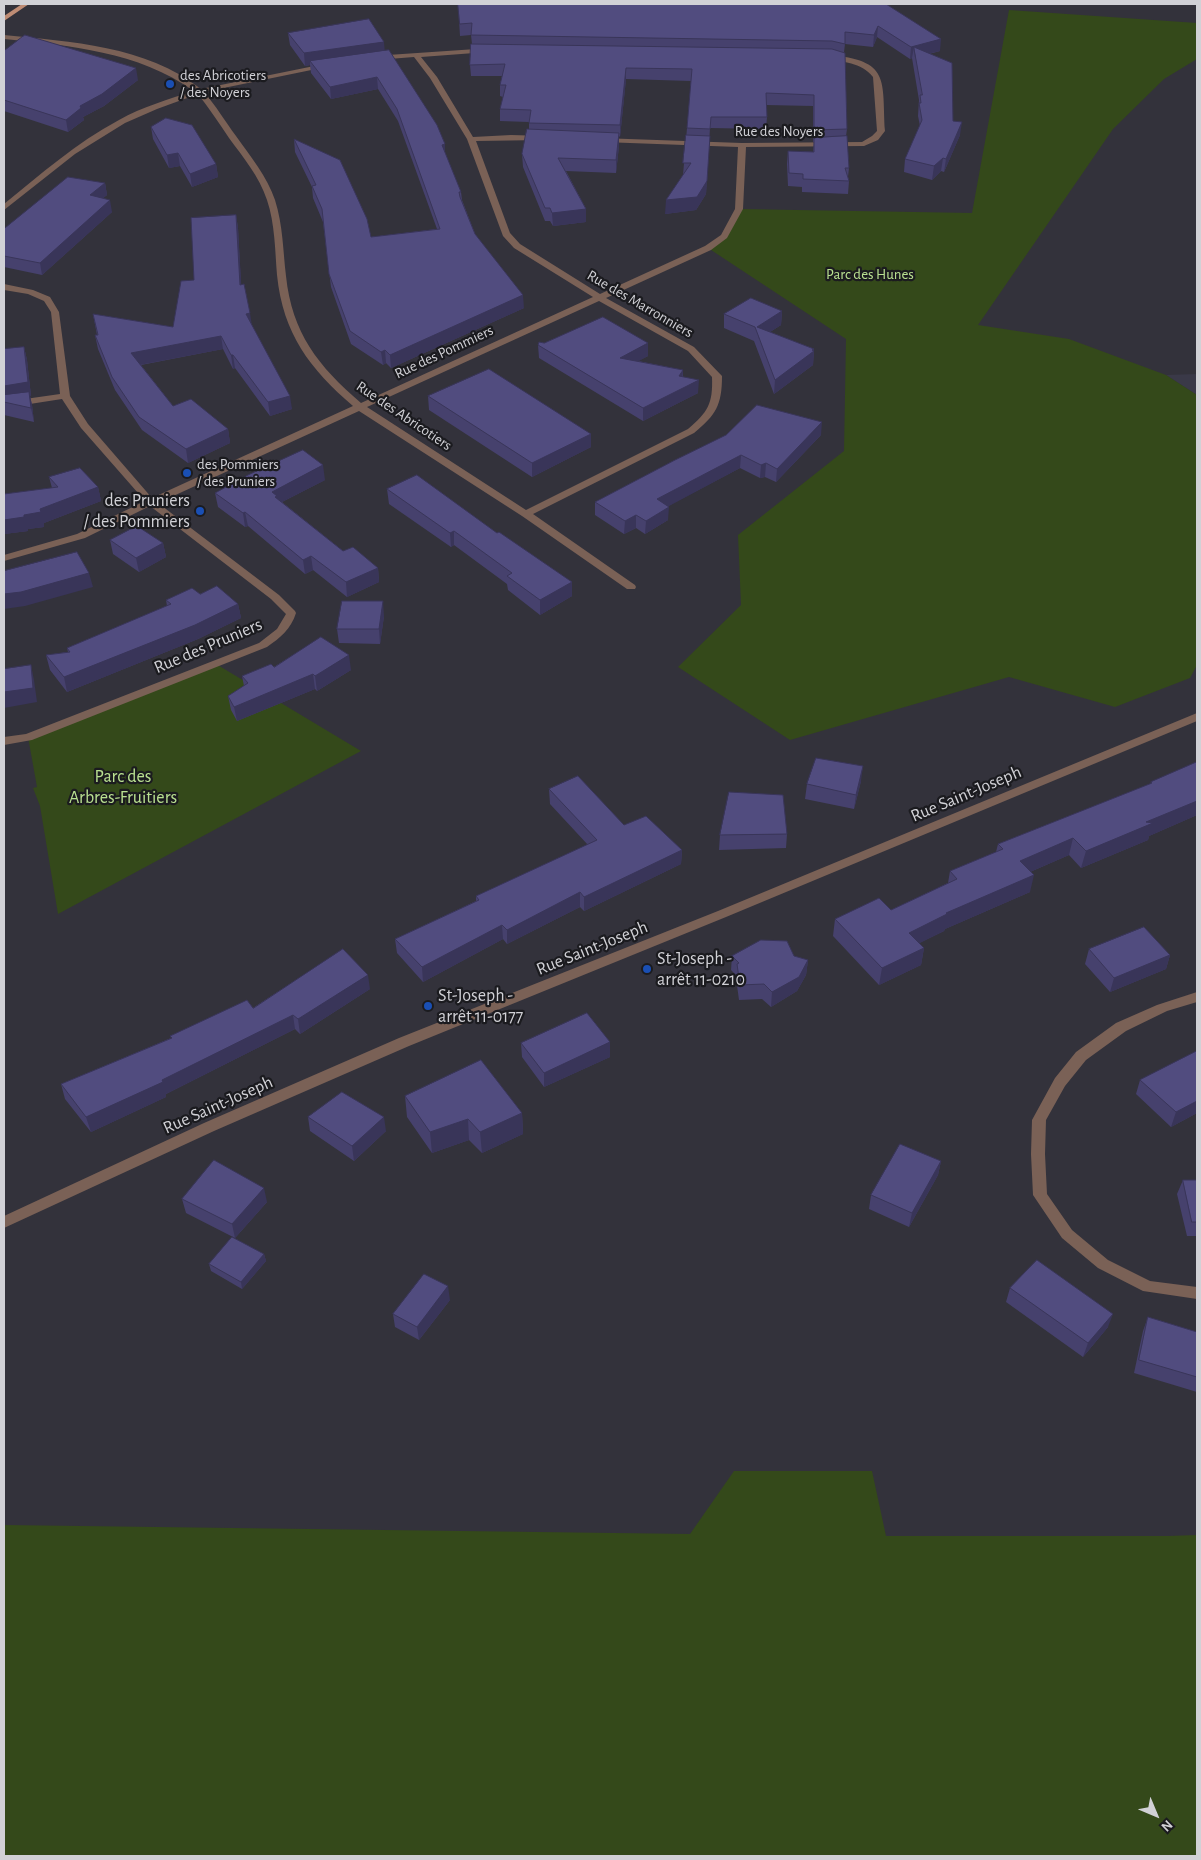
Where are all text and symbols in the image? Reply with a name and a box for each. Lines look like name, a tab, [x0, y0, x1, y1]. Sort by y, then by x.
place label: des Abricotiers / des Noyers	[180, 66, 266, 101]
marker: des Abricotiers / des Noyers	[164, 78, 176, 90]
street label: Rue des Noyers	[735, 122, 823, 140]
park label: Parc des Hunes	[826, 265, 914, 283]
street label: Rue des Marronniers	[584, 266, 696, 342]
street label: Rue des Pommiers	[392, 321, 496, 383]
street label: Rue des Abricotiers	[353, 377, 455, 455]
place label: des Pommiers / des Pruniers	[197, 455, 279, 490]
marker: des Pommiers / des Pruniers	[181, 467, 193, 479]
place label: des Pruniers / des Pommiers	[84, 490, 190, 532]
marker: des Pruniers / des Pommiers	[194, 505, 206, 517]
street label: Rue des Pruniers	[151, 613, 265, 679]
street label: Rue Saint-Joseph	[907, 761, 1025, 827]
park label: Parc des Arbres-Fruitiers	[69, 766, 177, 809]
street label: Rue Saint-Joseph	[533, 916, 651, 980]
place label: St-Joseph - arrêt 11-0210	[657, 948, 745, 991]
marker: St-Joseph - arrêt 11-0210	[641, 963, 653, 975]
place label: St-Joseph - arrêt 11-0177	[438, 985, 523, 1028]
marker: St-Joseph - arrêt 11-0177	[422, 1000, 434, 1012]
street label: Rue Saint-Joseph	[160, 1071, 276, 1139]
north arrow	[1131, 1790, 1181, 1840]
text: N	[1158, 1817, 1175, 1834]

